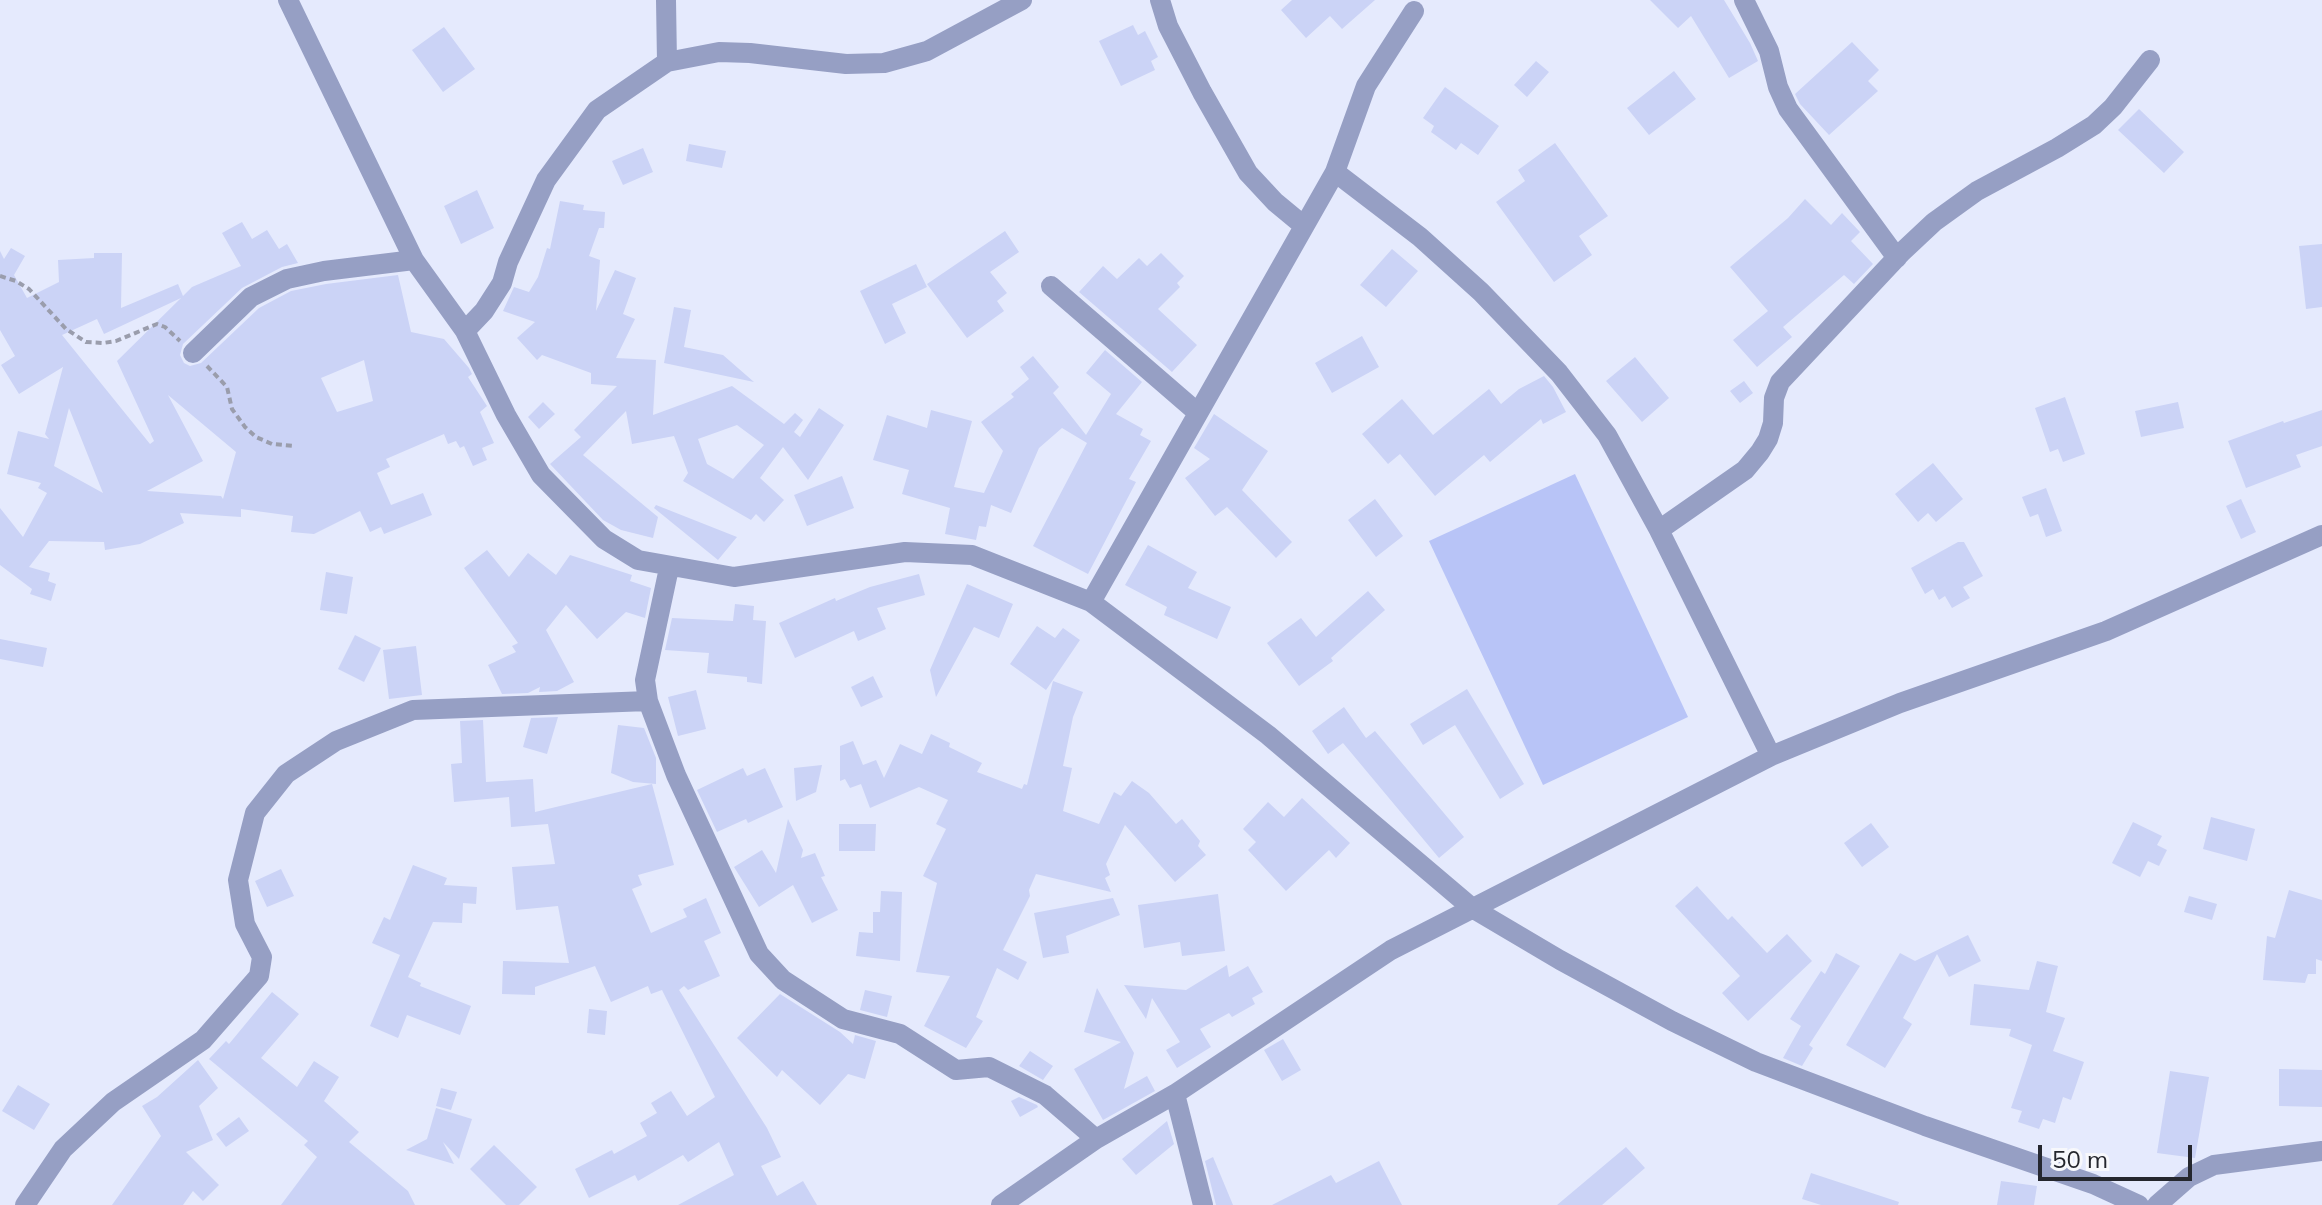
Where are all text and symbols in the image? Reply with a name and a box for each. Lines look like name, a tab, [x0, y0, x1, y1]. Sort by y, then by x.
scale bar	[2042, 1129, 2196, 1179]
text: 50 m	[2052, 1144, 2108, 1174]

